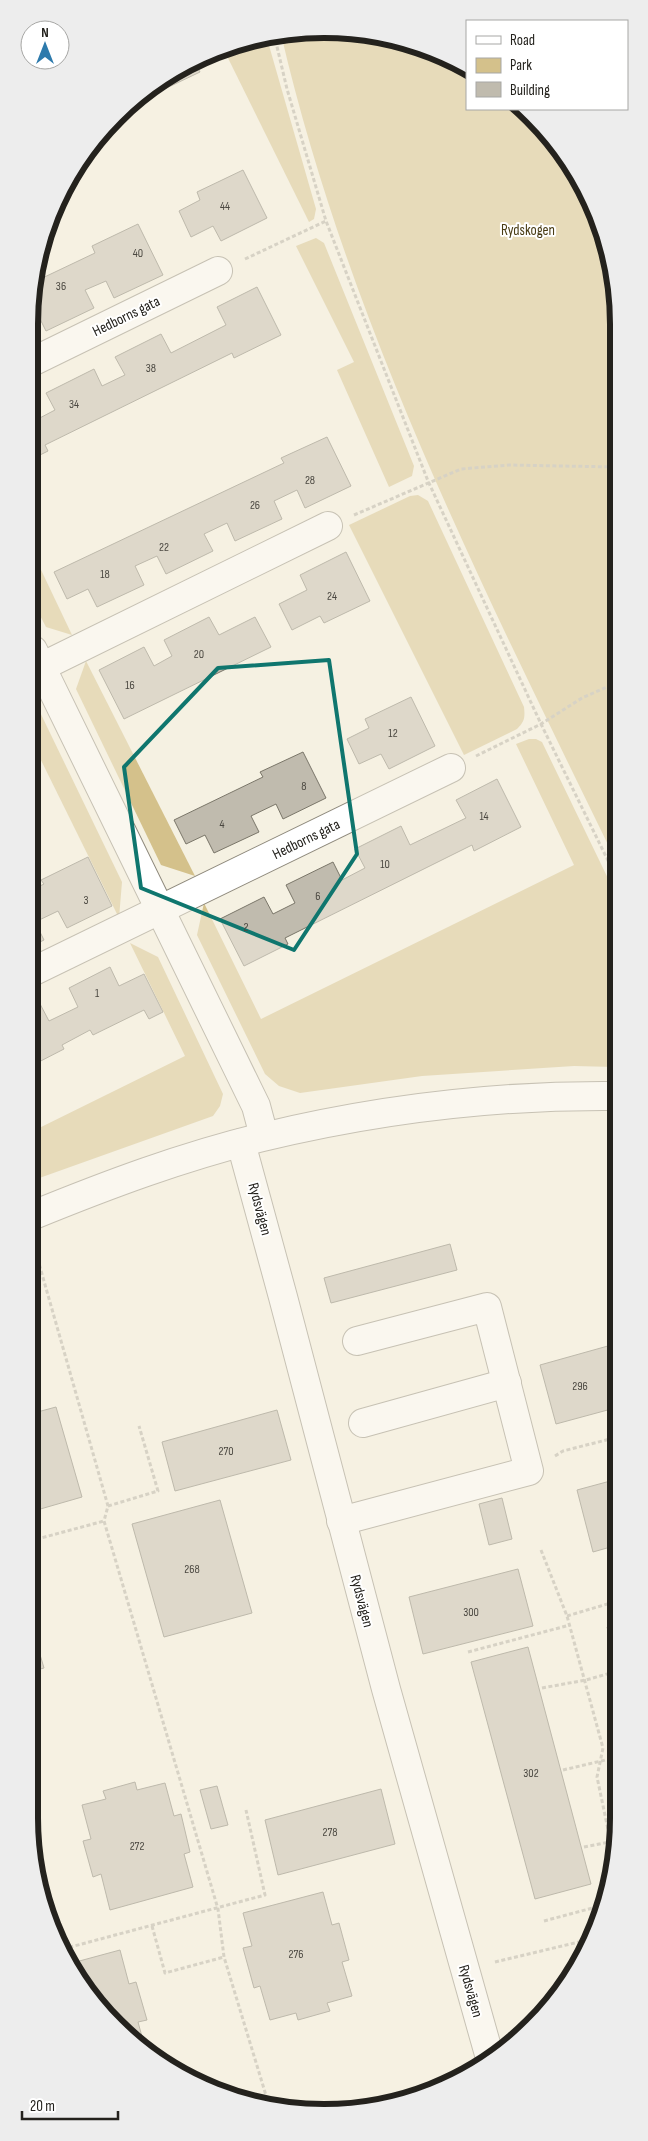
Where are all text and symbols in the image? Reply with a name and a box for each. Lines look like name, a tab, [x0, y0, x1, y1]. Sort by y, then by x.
north arrow	[20, 20, 70, 70]
legend	[466, 20, 628, 110]
text: N	[41, 24, 49, 41]
text: Road	[510, 31, 535, 50]
text: Park	[510, 56, 532, 75]
text: Building	[510, 81, 550, 100]
house number: 44	[220, 199, 230, 214]
park label: Rydskogen	[501, 221, 555, 240]
house number: 40	[133, 246, 143, 261]
house number: 36	[56, 279, 66, 294]
street label: Hedborns gata	[89, 292, 163, 341]
house number: 38	[146, 361, 156, 376]
house number: 34	[69, 397, 79, 412]
house number: 28	[305, 473, 315, 488]
house number: 26	[250, 498, 260, 513]
house number: 22	[159, 540, 169, 555]
house number: 18	[100, 567, 110, 582]
house number: 24	[327, 589, 337, 604]
house number: 20	[194, 647, 204, 662]
house number: 16	[125, 678, 135, 693]
house number: 12	[388, 726, 398, 741]
house number: 8	[301, 779, 307, 794]
house number: 14	[479, 809, 489, 824]
street label: Hedborns gata	[269, 815, 343, 864]
house number: 4	[219, 817, 225, 832]
house number: 10	[380, 857, 390, 872]
house number: 6	[315, 889, 321, 904]
house number: 3	[83, 893, 89, 908]
house number: 2	[244, 920, 249, 935]
house number: 1	[95, 986, 100, 1001]
street label: Rydsvägen	[243, 1181, 276, 1238]
house number: 296	[572, 1379, 588, 1394]
house number: 270	[218, 1444, 234, 1459]
house number: 268	[184, 1562, 200, 1577]
street label: Rydsvägen	[345, 1573, 378, 1630]
house number: 300	[463, 1605, 479, 1620]
house number: 302	[523, 1766, 539, 1781]
house number: 278	[323, 1825, 337, 1840]
house number: 272	[130, 1839, 144, 1854]
house number: 276	[288, 1947, 304, 1962]
street label: Rydsvägen	[454, 1963, 487, 2020]
scale bar	[22, 2088, 119, 2120]
text: 20 m	[30, 2097, 55, 2116]

